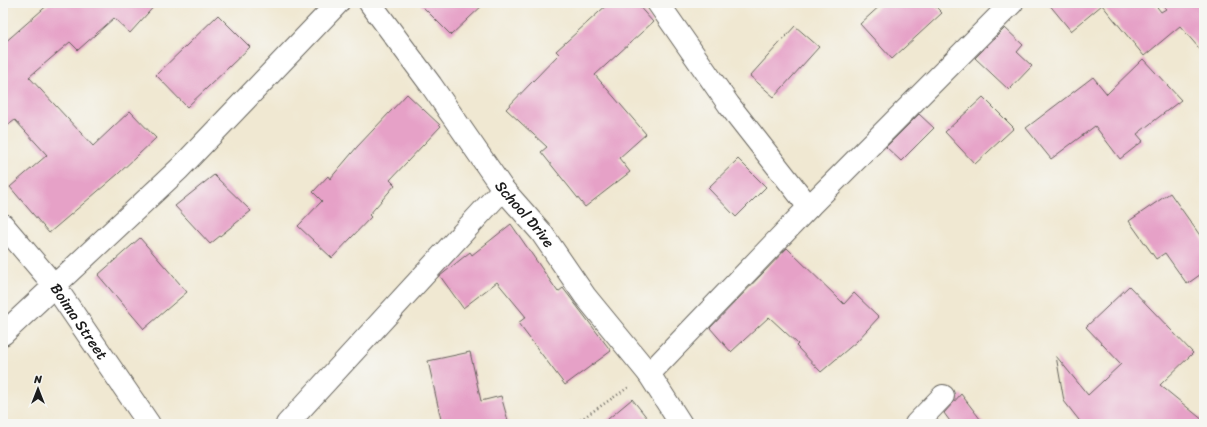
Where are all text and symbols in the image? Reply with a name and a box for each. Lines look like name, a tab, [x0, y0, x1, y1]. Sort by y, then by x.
street label: School Drive	[488, 175, 562, 254]
street label: Boima Street	[43, 278, 115, 366]
north arrow	[18, 369, 58, 409]
text: N	[33, 370, 42, 389]

